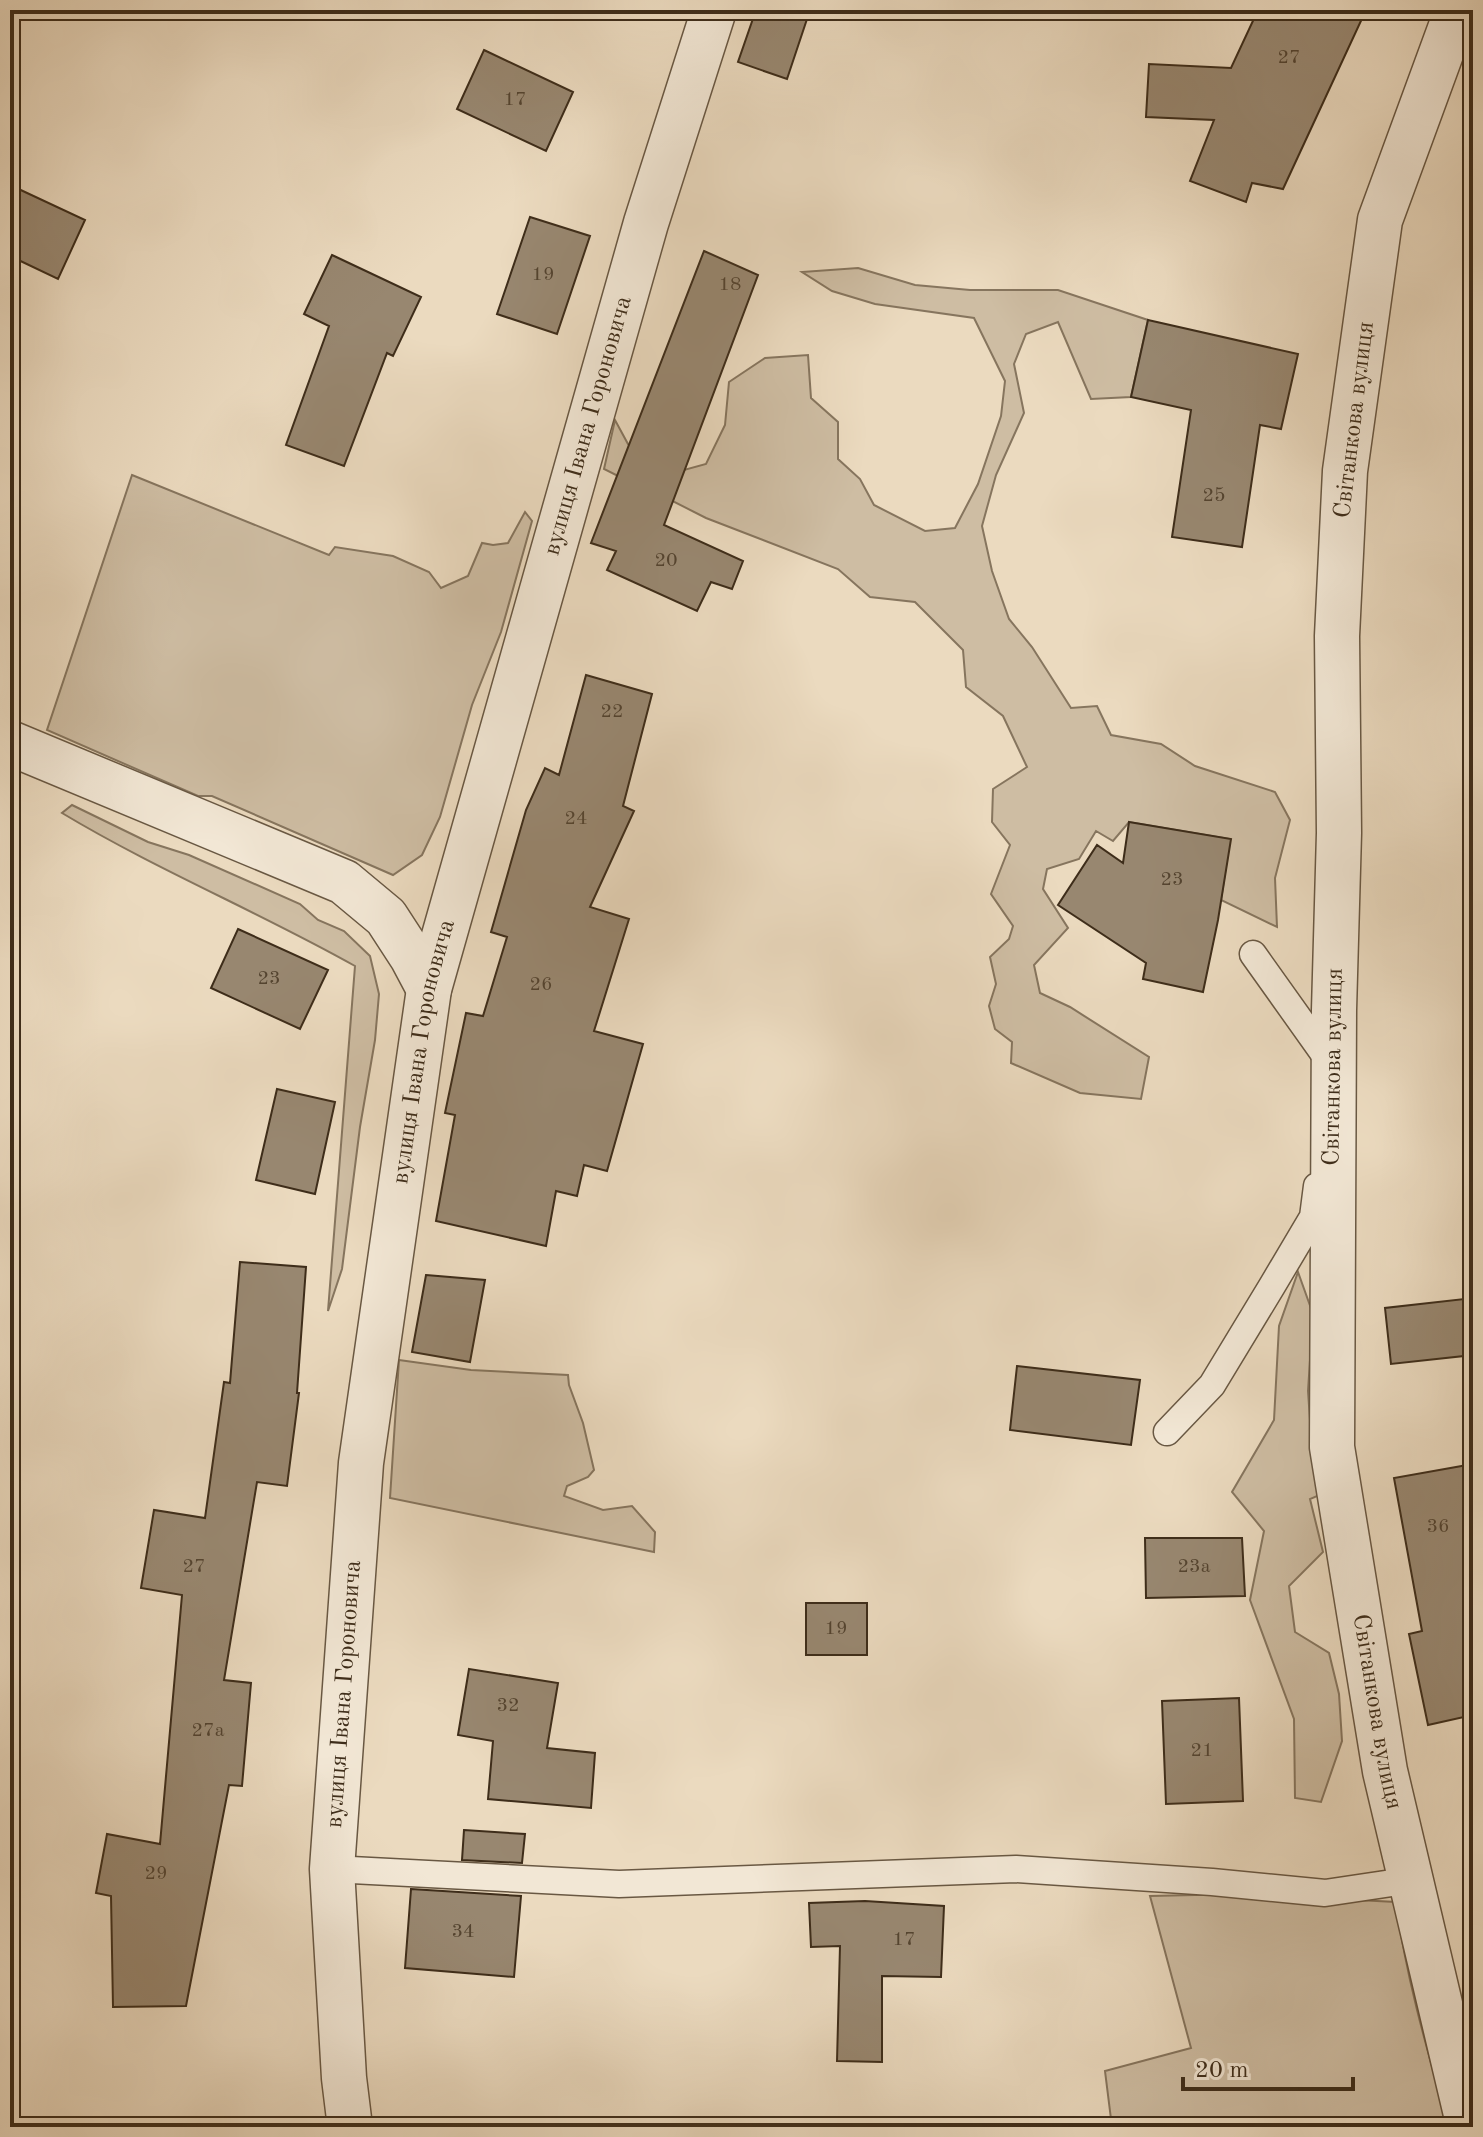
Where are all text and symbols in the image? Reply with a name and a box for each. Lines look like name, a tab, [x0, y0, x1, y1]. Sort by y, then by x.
house number: 27	[1277, 48, 1301, 68]
house number: 17	[503, 90, 527, 110]
house number: 19	[531, 265, 555, 285]
house number: 18	[718, 275, 742, 295]
street label: вулиця Івана Гороновича	[540, 293, 637, 558]
street label: Світанкова вулиця	[1331, 320, 1379, 520]
house number: 25	[1202, 486, 1226, 506]
house number: 20	[654, 551, 678, 571]
house number: 22	[600, 702, 624, 722]
house number: 24	[564, 809, 588, 829]
house number: 23	[1160, 870, 1184, 890]
street label: вулиця Івана Гороновича	[389, 917, 460, 1186]
street label: Світанкова вулиця	[1320, 968, 1348, 1166]
house number: 23	[257, 969, 281, 989]
house number: 26	[529, 975, 553, 995]
house number: 36	[1426, 1517, 1450, 1537]
house number: 27	[182, 1557, 206, 1577]
house number: 23а	[1177, 1557, 1211, 1577]
street label: вулиця Івана Гороновича	[323, 1559, 366, 1829]
street label: Світанкова вулиця	[1348, 1612, 1406, 1812]
house number: 19	[824, 1619, 848, 1639]
house number: 32	[496, 1696, 520, 1716]
house number: 27а	[191, 1721, 225, 1741]
house number: 21	[1190, 1741, 1214, 1761]
house number: 29	[144, 1864, 168, 1884]
house number: 34	[451, 1922, 475, 1942]
house number: 17	[892, 1930, 916, 1950]
scale bar	[1183, 2041, 1353, 2091]
text: 20 m	[1195, 2059, 1249, 2083]

